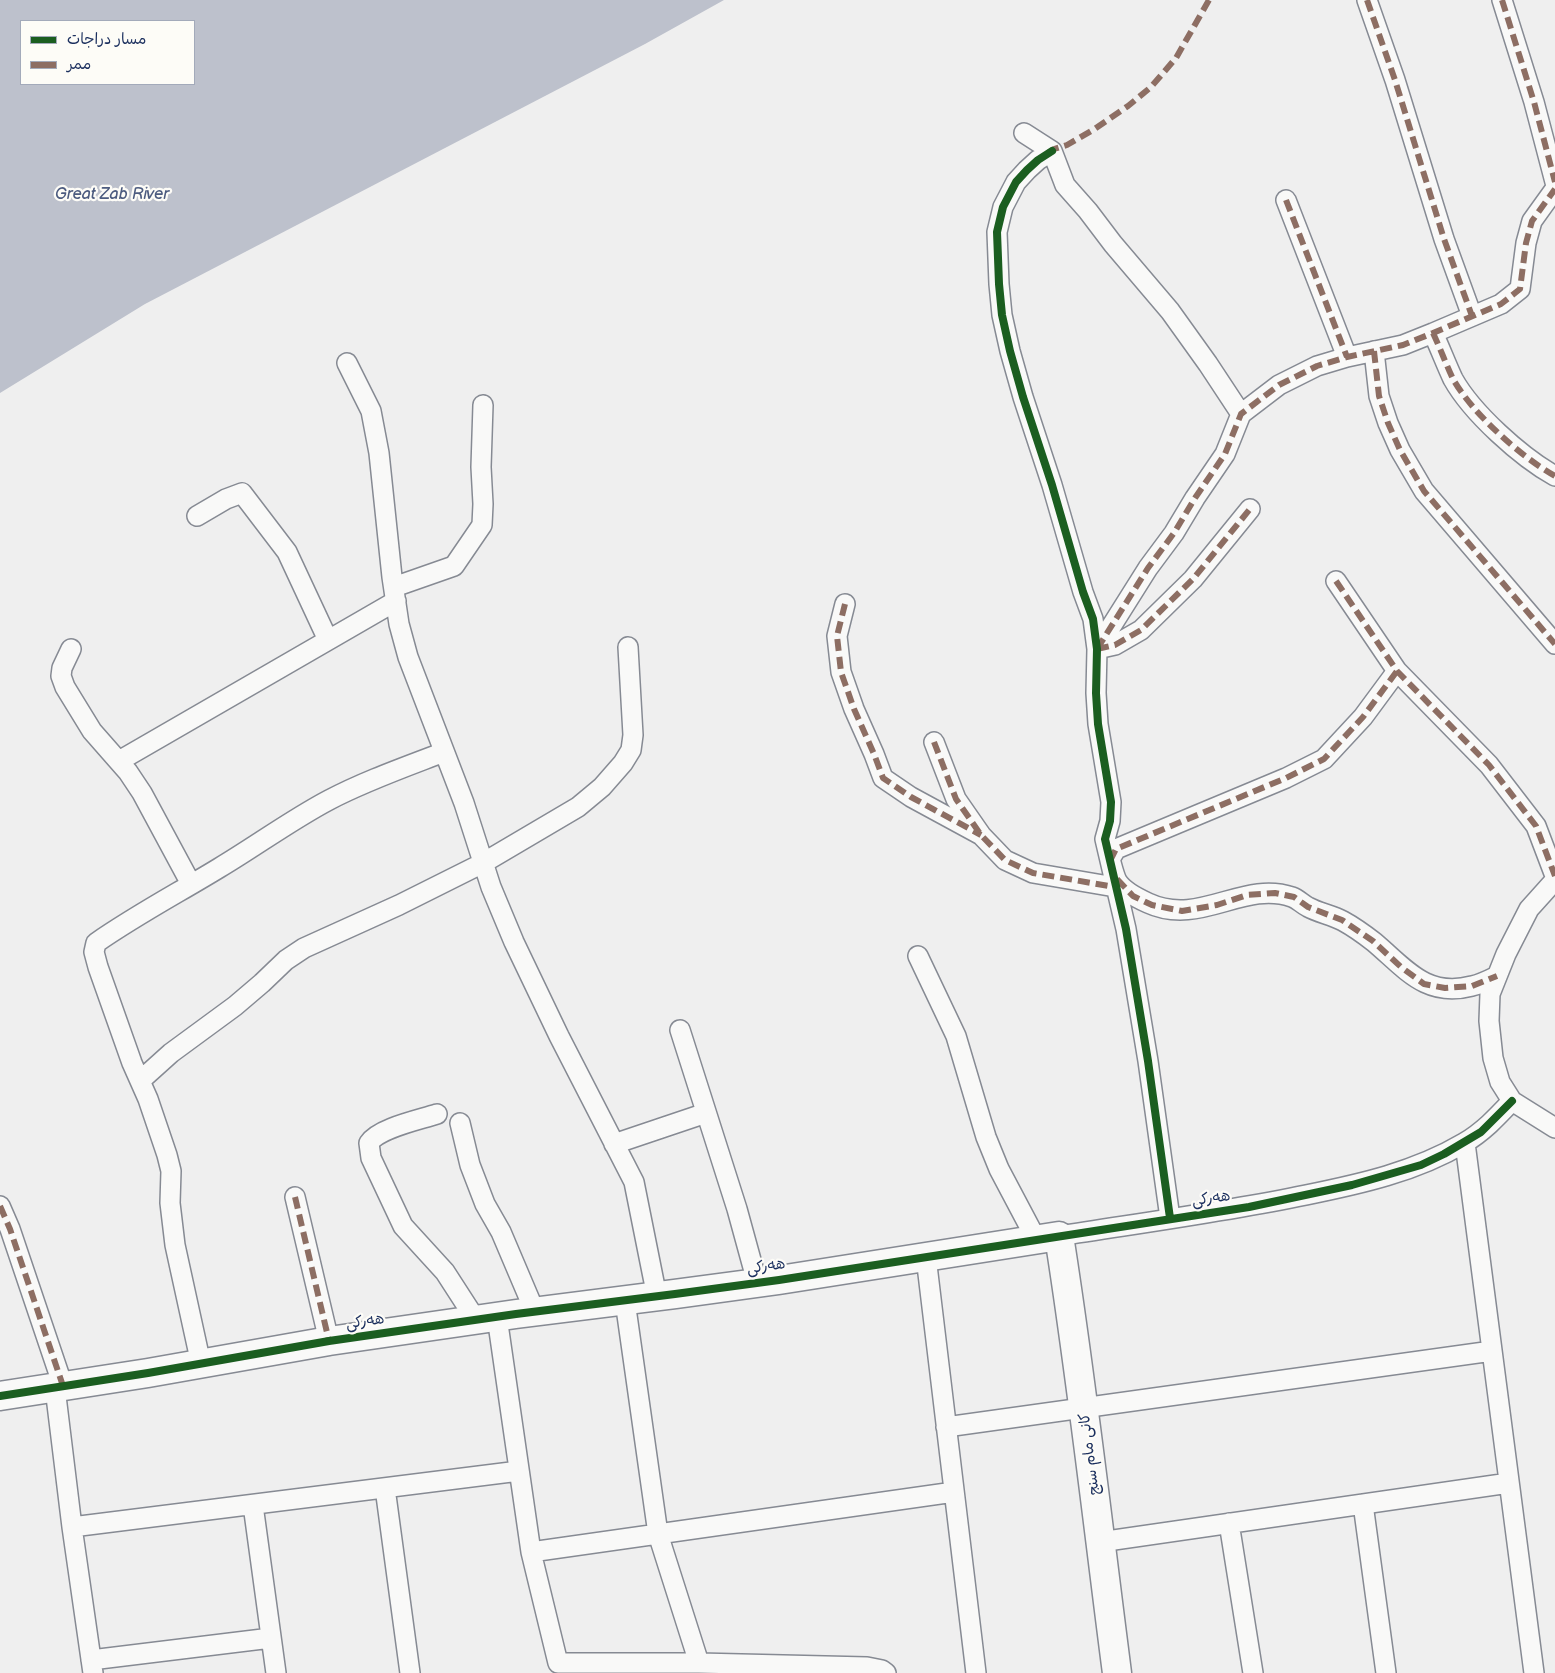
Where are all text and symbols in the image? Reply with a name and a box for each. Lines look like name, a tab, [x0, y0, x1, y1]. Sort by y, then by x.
legend	[20, 20, 195, 85]
text: مسار دراجات	[67, 30, 146, 49]
text: ممر	[67, 55, 91, 74]
water label: Great Zab River	[55, 185, 169, 205]
street label: هەرکی	[1191, 1187, 1231, 1211]
street label: هەرکی	[746, 1255, 786, 1279]
street label: هەرکی	[345, 1310, 385, 1334]
street label: کانی مام سنج	[1076, 1412, 1104, 1496]

